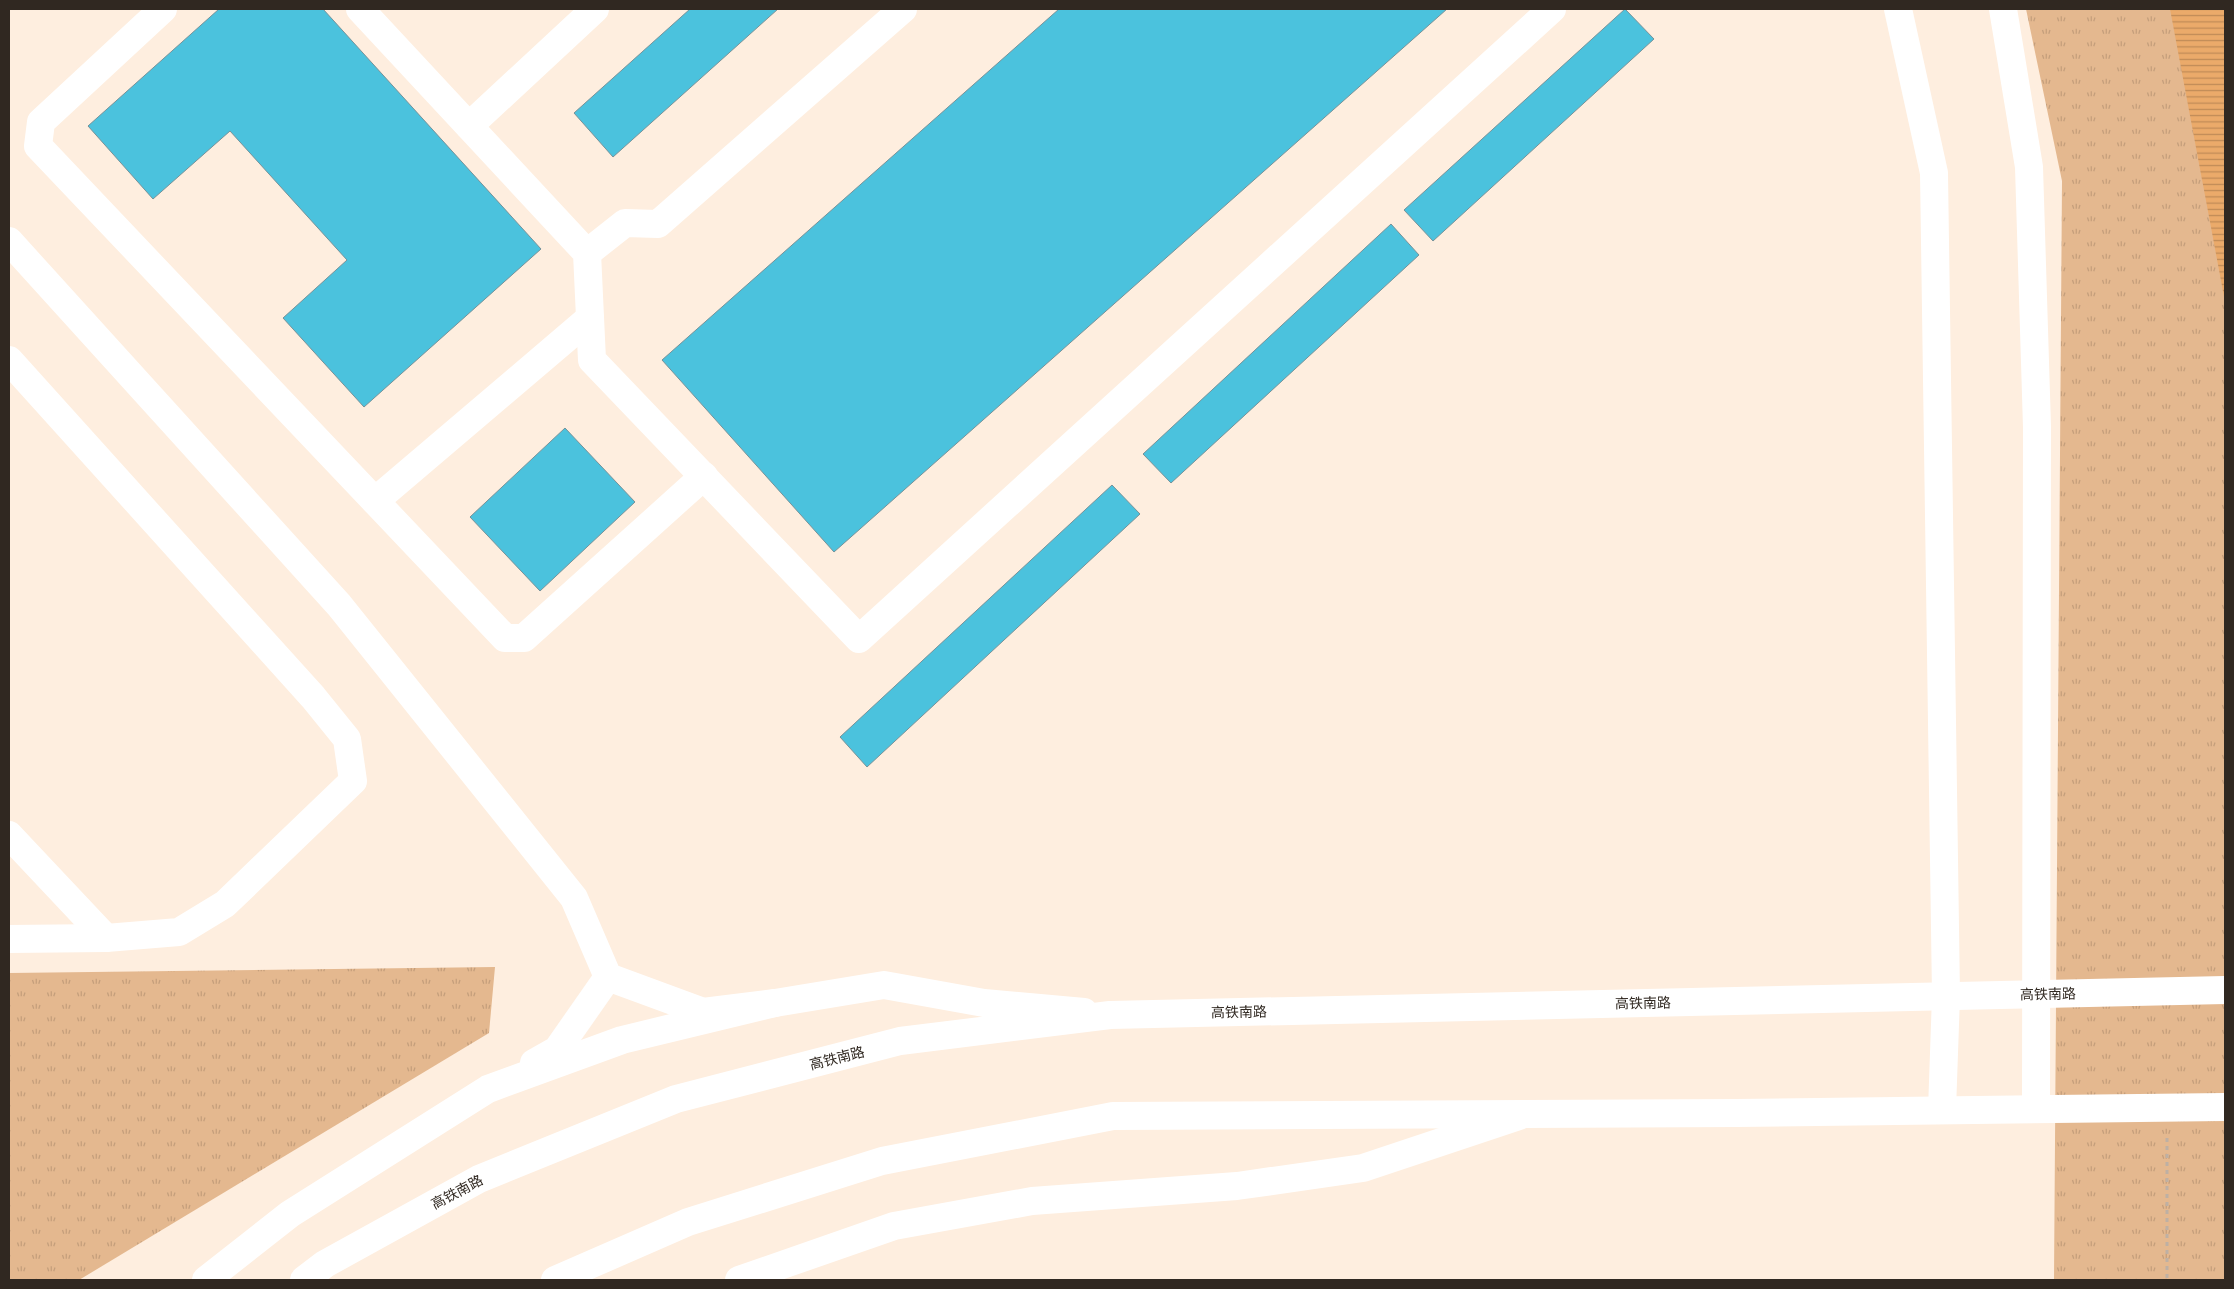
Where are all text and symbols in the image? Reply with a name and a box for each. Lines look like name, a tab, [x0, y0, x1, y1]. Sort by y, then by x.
street label: 高铁南路	[2020, 983, 2076, 1004]
street label: 高铁南路	[1615, 992, 1671, 1013]
street label: 高铁南路	[1211, 1001, 1267, 1022]
street label: 高铁南路	[807, 1041, 867, 1074]
street label: 高铁南路	[427, 1169, 486, 1214]

